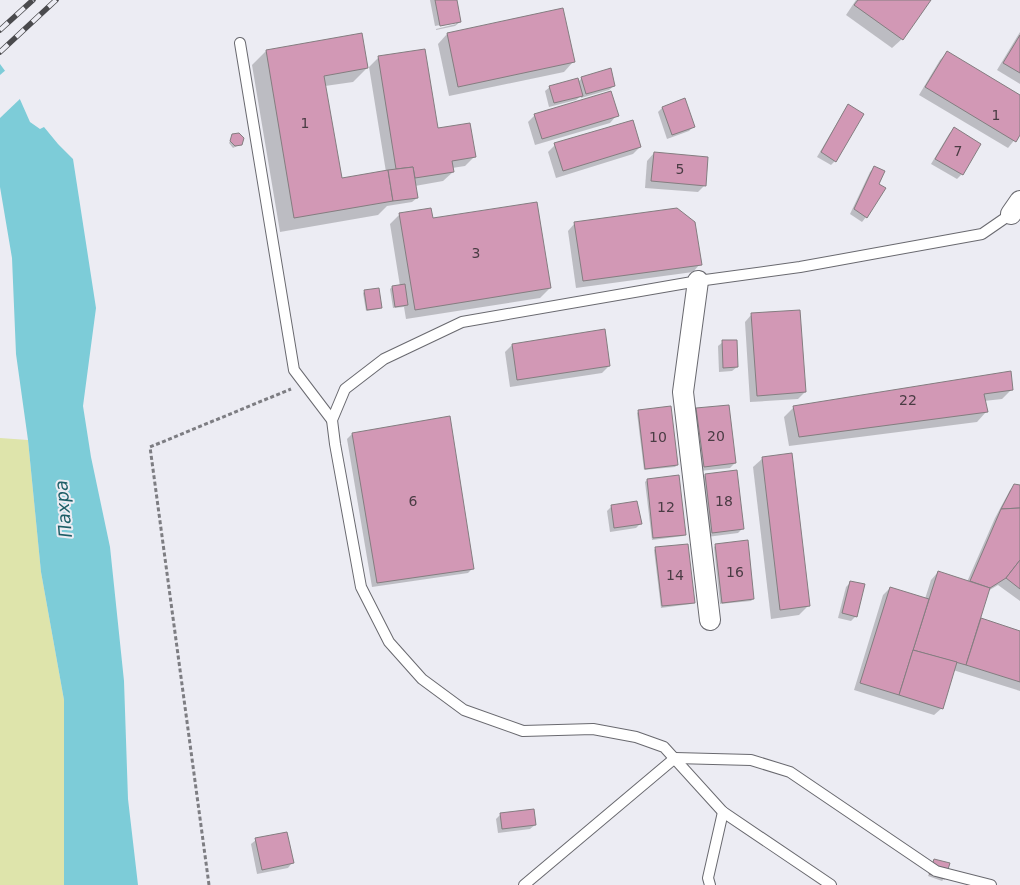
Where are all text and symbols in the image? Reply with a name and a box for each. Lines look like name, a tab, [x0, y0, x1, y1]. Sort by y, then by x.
house number: 1	[992, 107, 1000, 123]
house number: 1	[301, 115, 309, 131]
house number: 7	[954, 143, 962, 159]
house number: 5	[676, 161, 684, 177]
house number: 3	[472, 245, 480, 261]
house number: 22	[899, 392, 917, 408]
house number: 20	[707, 428, 725, 444]
house number: 10	[649, 429, 667, 445]
water label: Пахра	[50, 479, 76, 539]
house number: 6	[409, 493, 418, 509]
house number: 18	[715, 493, 733, 509]
house number: 12	[657, 499, 675, 515]
house number: 16	[726, 564, 744, 580]
house number: 14	[666, 567, 684, 583]

